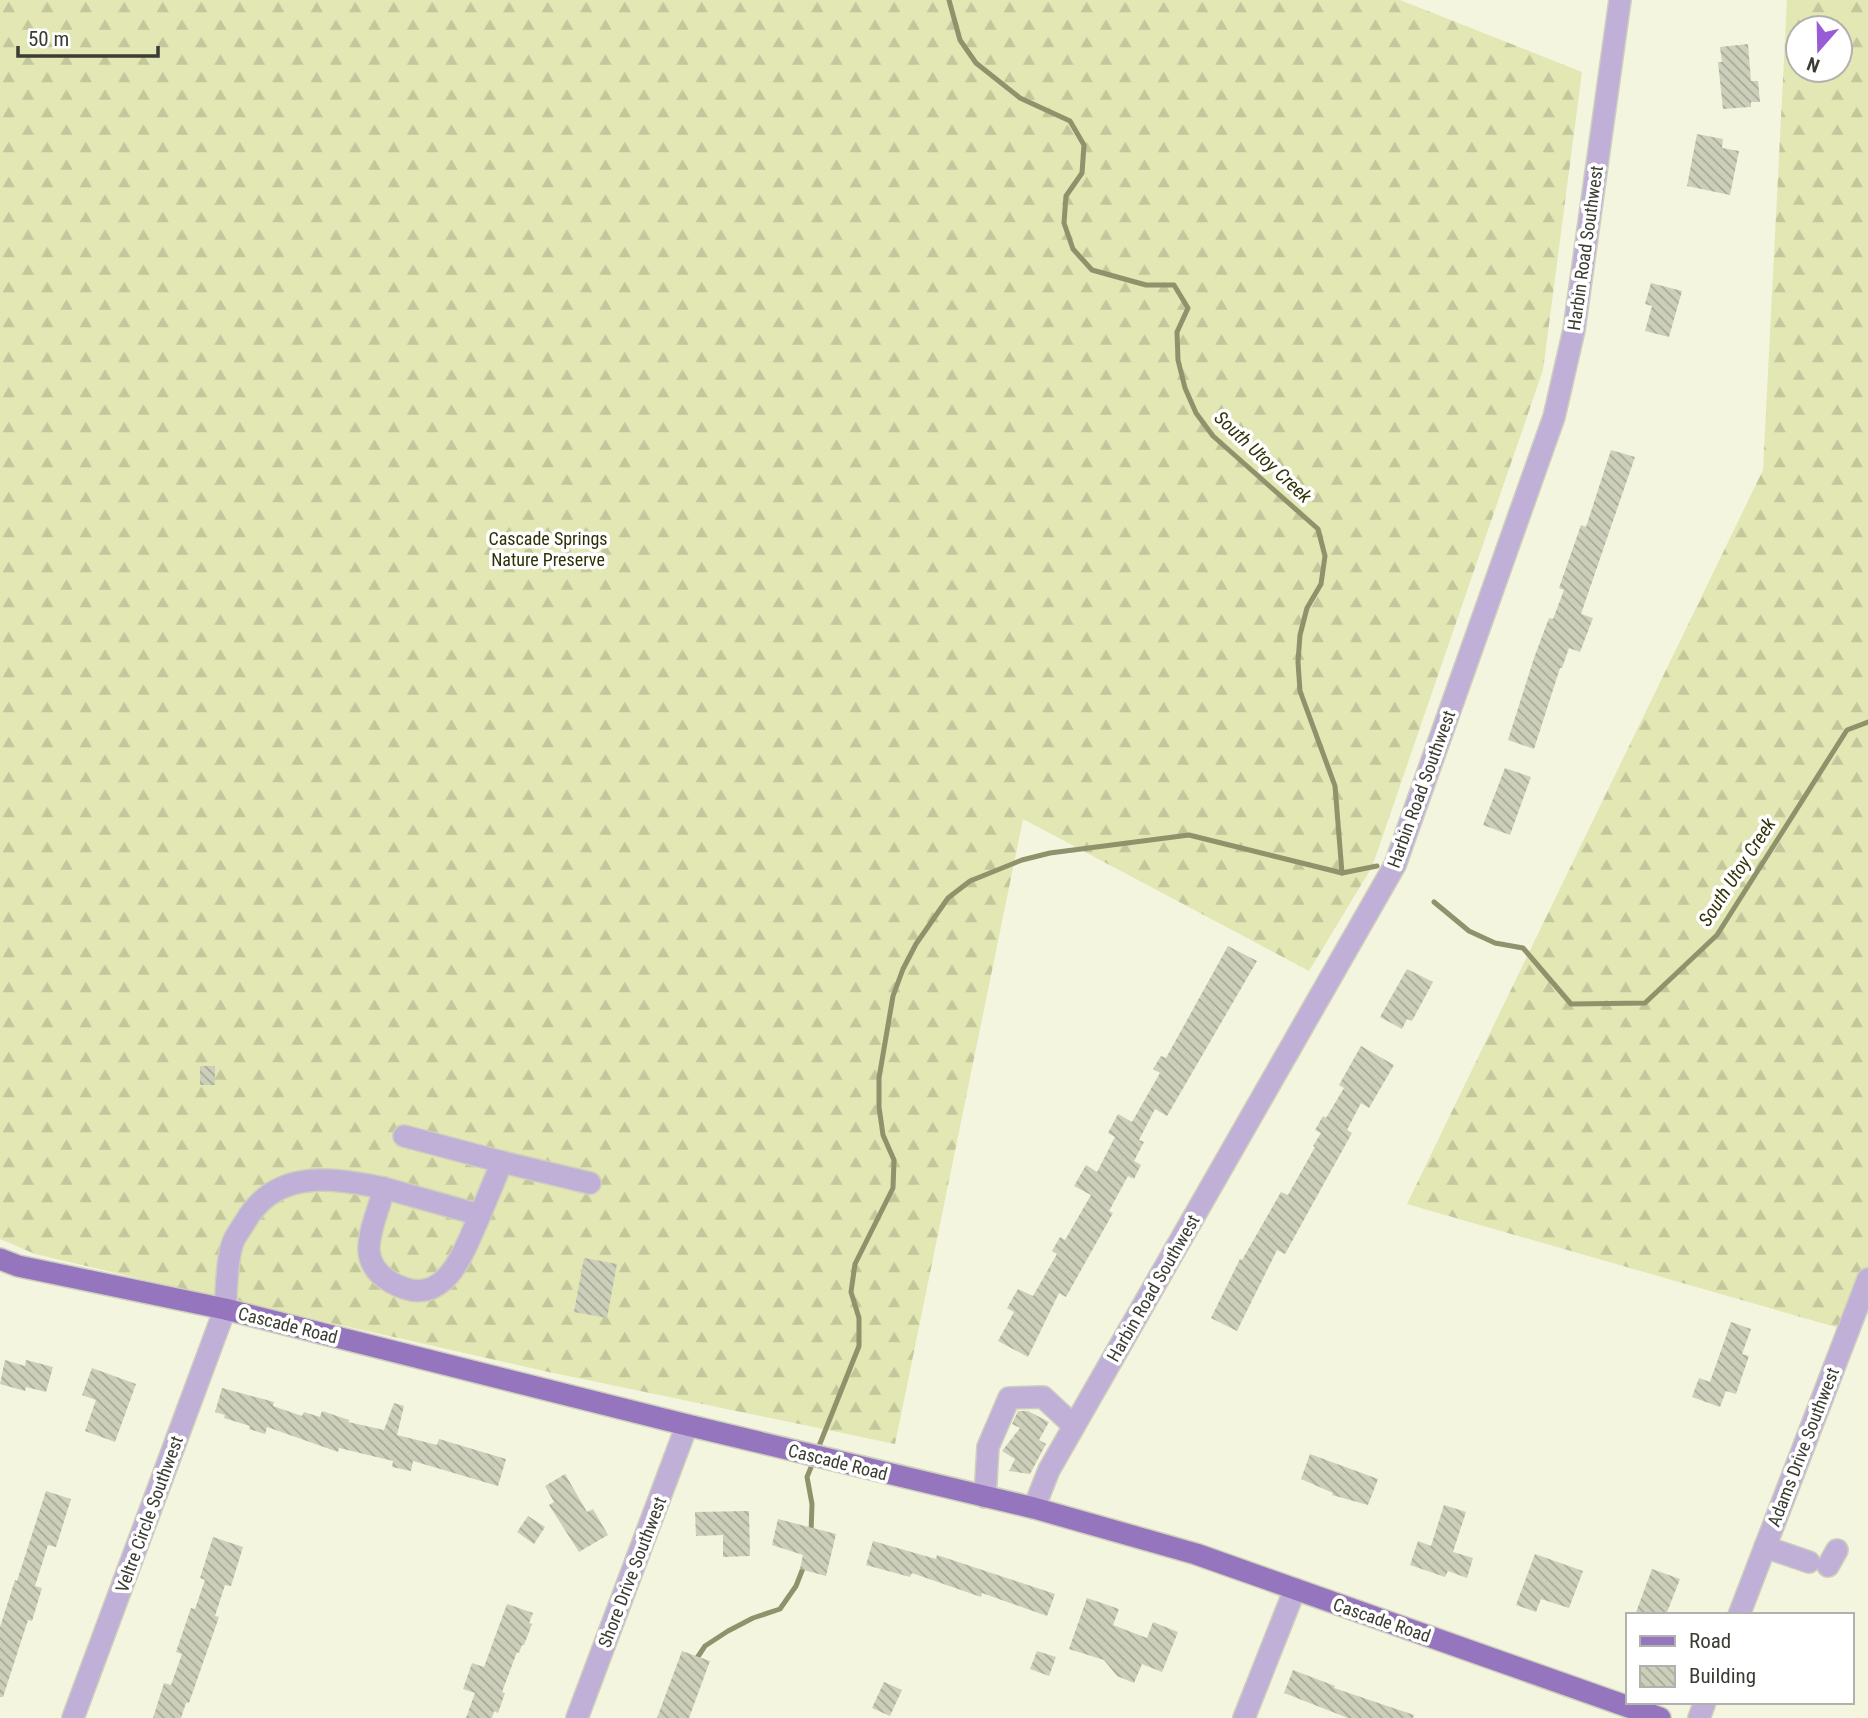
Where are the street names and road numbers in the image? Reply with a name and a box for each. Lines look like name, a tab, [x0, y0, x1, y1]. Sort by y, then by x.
street label: Harbin Road Southwest	[1563, 164, 1607, 332]
street label: Harbin Road Southwest	[1383, 707, 1459, 871]
street label: Harbin Road Southwest	[1102, 1211, 1204, 1365]
street label: Cascade Road	[236, 1303, 340, 1347]
street label: Adams Drive Southwest	[1763, 1365, 1843, 1529]
street label: Veltre Circle Southwest	[111, 1433, 187, 1595]
street label: Cascade Road	[786, 1440, 890, 1484]
street label: Shore Drive Southwest	[594, 1494, 670, 1650]
street label: Cascade Road	[1331, 1594, 1433, 1646]

